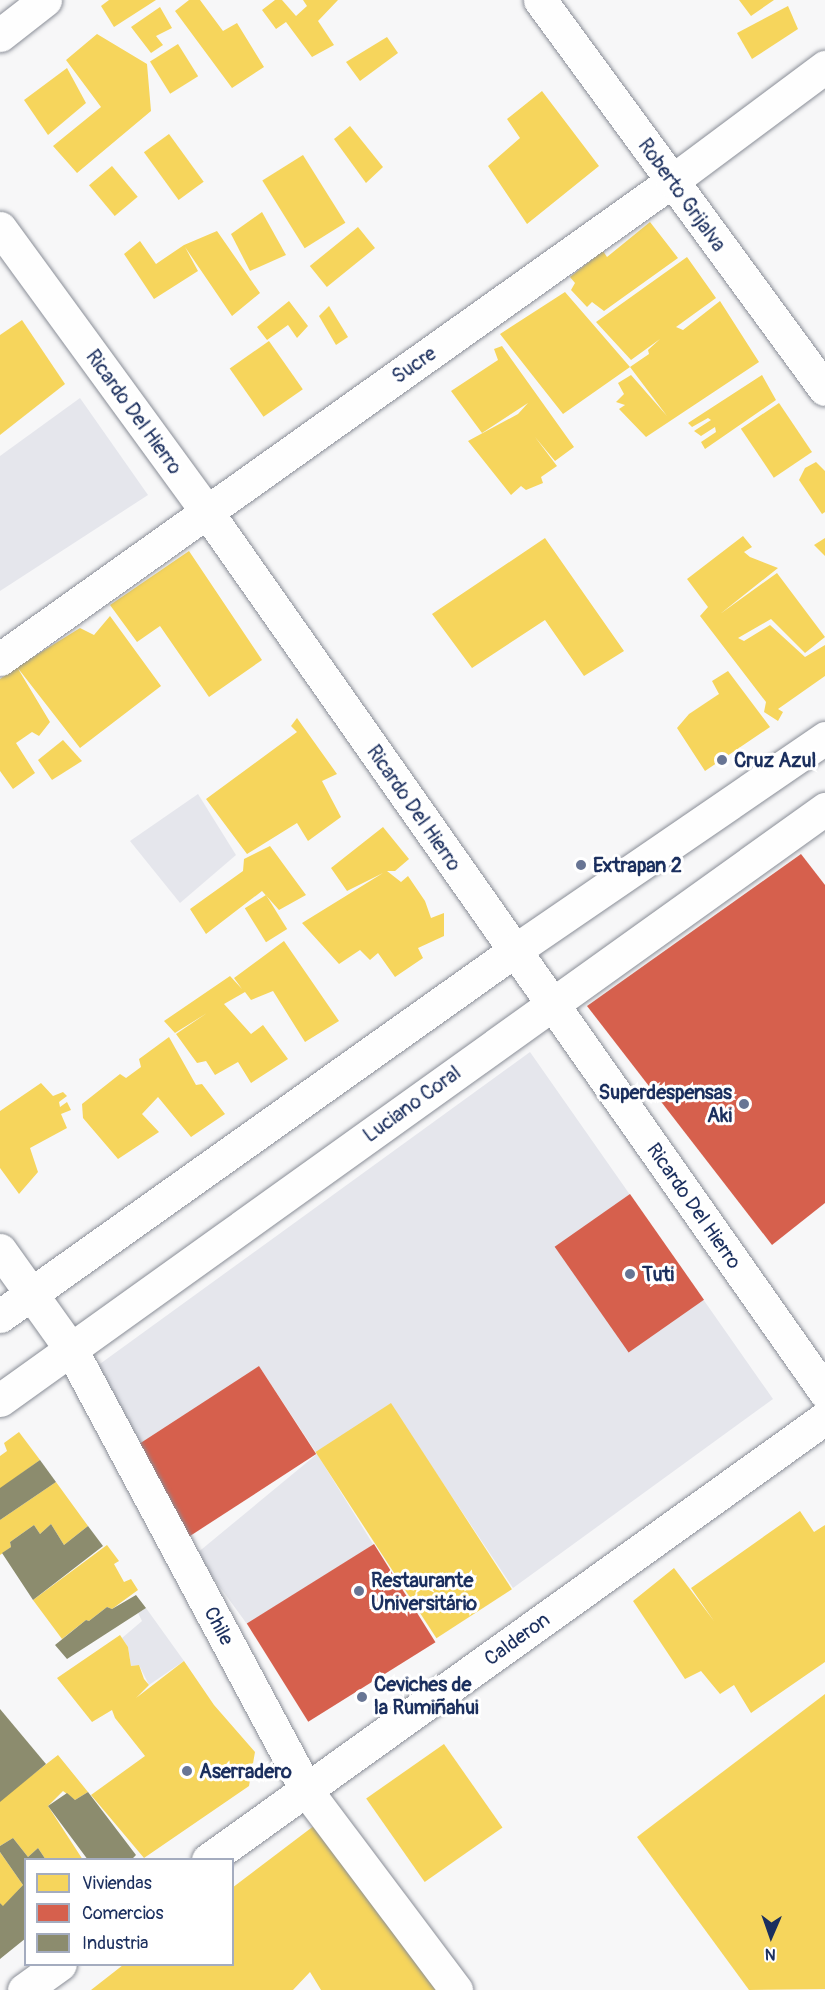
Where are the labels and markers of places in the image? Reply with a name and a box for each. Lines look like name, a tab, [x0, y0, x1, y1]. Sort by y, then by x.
place label: Cruz Azul	[734, 748, 816, 772]
marker: Cruz Azul	[715, 753, 729, 767]
place label: Extrapan 2	[593, 853, 682, 877]
marker: Extrapan 2	[574, 858, 588, 872]
place label: Superdespensas Aki	[598, 1080, 732, 1127]
marker: Superdespensas Aki	[737, 1097, 751, 1111]
place label: Tuti	[642, 1262, 674, 1286]
marker: Tuti	[623, 1267, 637, 1281]
place label: Restaurante Universitário	[371, 1568, 477, 1615]
marker: Restaurante Universitário	[352, 1584, 366, 1598]
place label: Ceviches de la Rumiñahui	[374, 1673, 479, 1720]
marker: Ceviches de la Rumiñahui	[355, 1690, 369, 1704]
place label: Aserradero	[199, 1759, 292, 1783]
marker: Aserradero	[180, 1764, 194, 1778]

